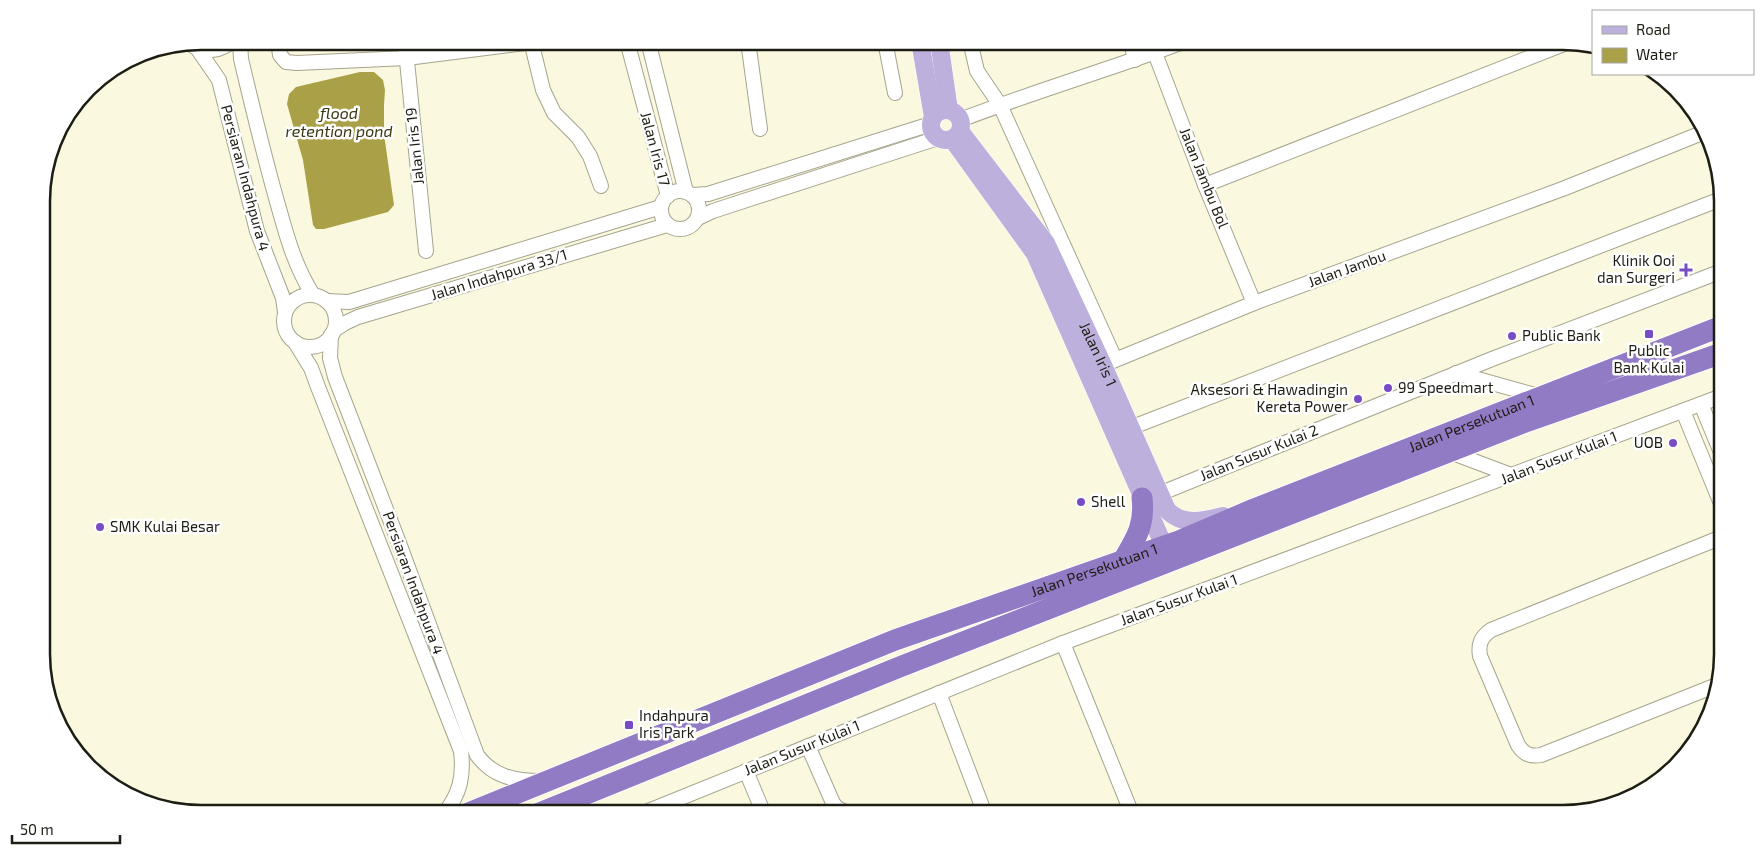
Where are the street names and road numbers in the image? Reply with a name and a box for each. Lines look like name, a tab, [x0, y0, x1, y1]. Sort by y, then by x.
street label: Persiaran Indahpura 4	[218, 102, 274, 253]
street label: Jalan Iris 19	[401, 107, 427, 185]
street label: Jalan Iris 17	[637, 110, 675, 188]
street label: Jalan Jambu Bol	[1177, 125, 1234, 231]
street label: Jalan Indahpura 33/1	[428, 245, 569, 303]
street label: Jalan Jambu	[1305, 246, 1388, 290]
street label: Jalan Iris 1	[1076, 319, 1121, 389]
street label: Jalan Persekutuan 1	[1406, 390, 1537, 456]
street label: Jalan Susur Kulai 2	[1197, 420, 1320, 484]
street label: Jalan Susur Kulai 1	[1498, 427, 1619, 488]
street label: Persiaran Indahpura 4	[380, 509, 448, 657]
street label: Jalan Persekutuan 1	[1028, 539, 1160, 600]
street label: Jalan Susur Kulai 1	[1118, 570, 1240, 629]
street label: Jalan Susur Kulai 1	[741, 716, 862, 779]

